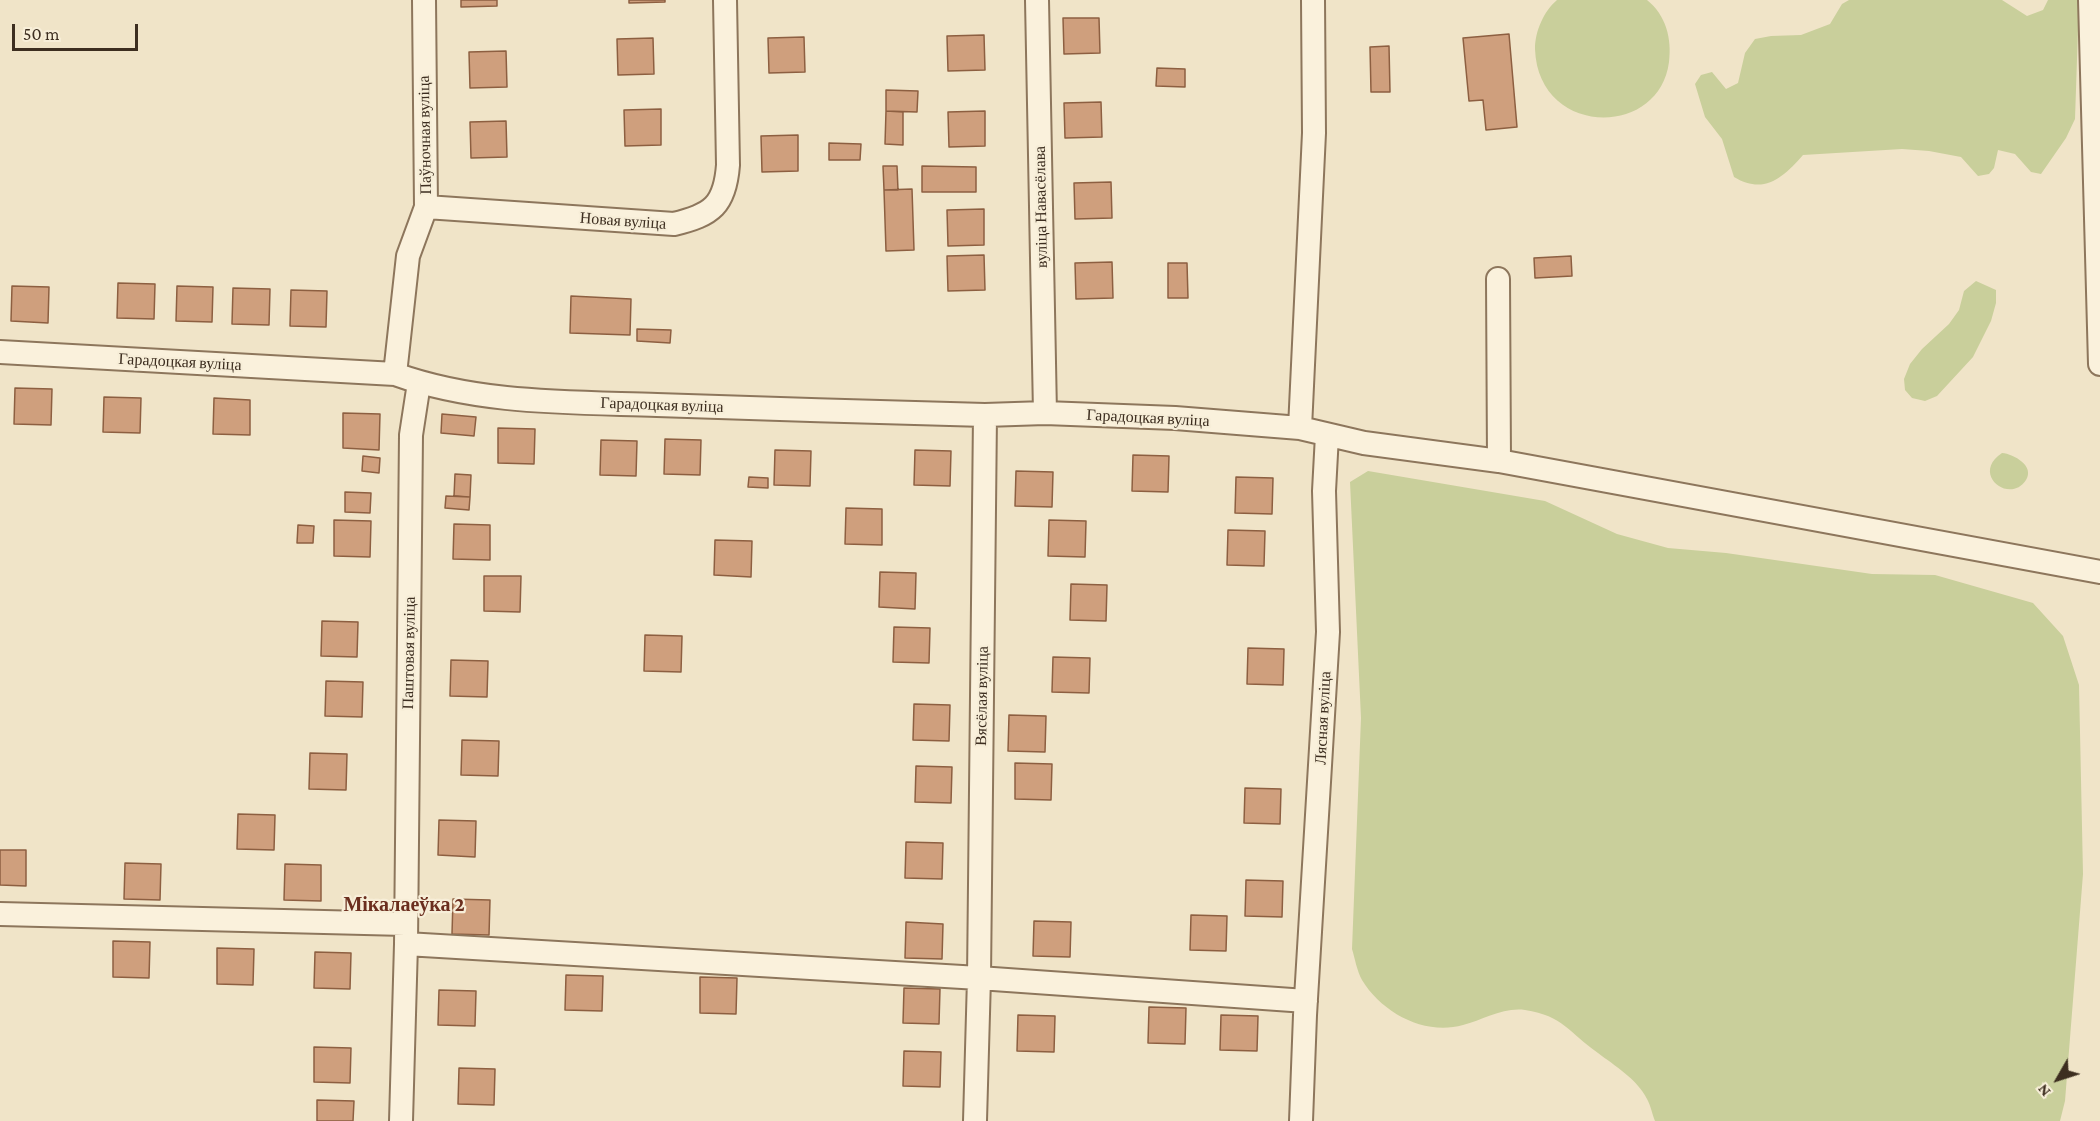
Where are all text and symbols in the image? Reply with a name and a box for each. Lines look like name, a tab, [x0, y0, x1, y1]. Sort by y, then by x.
scale bar	[15, 12, 141, 50]
text: 50 m	[23, 24, 60, 44]
street label: Паўночная вуліца	[414, 75, 436, 195]
street label: вуліца Навасёлава	[1030, 146, 1052, 268]
street label: Новая вуліца	[579, 208, 667, 234]
street label: Гарадоцкая вуліца	[118, 349, 242, 375]
street label: Гарадоцкая вуліца	[600, 393, 724, 417]
street label: Гарадоцкая вуліца	[1086, 405, 1210, 431]
street label: Паштовая вуліца	[398, 596, 420, 710]
street label: Вясёлая вуліца	[972, 646, 992, 746]
street label: Лясная вуліца	[1311, 671, 1335, 765]
district label: Мікалаеўка 2	[343, 893, 465, 917]
north arrow	[2028, 1049, 2088, 1109]
text: N	[2034, 1081, 2054, 1100]

